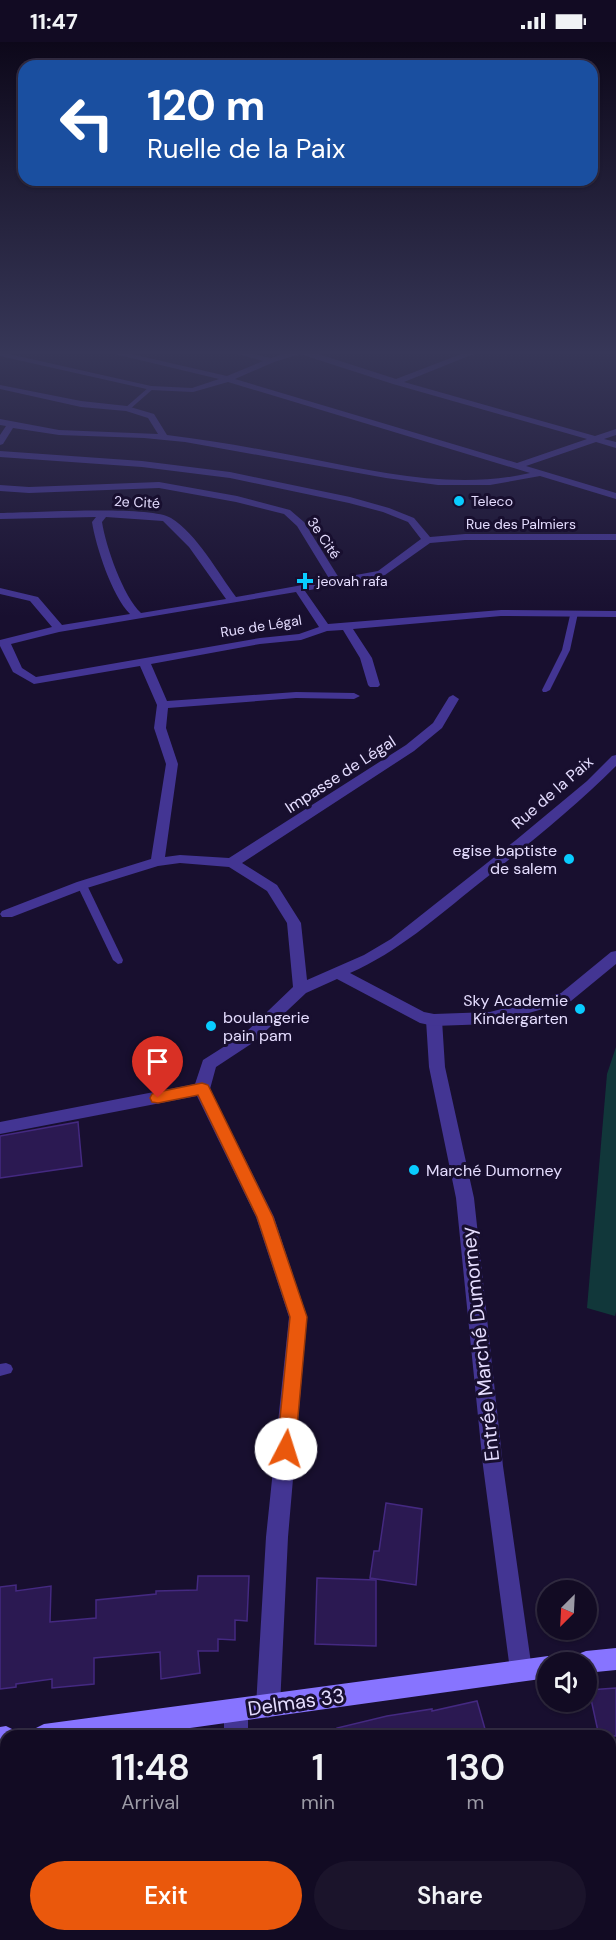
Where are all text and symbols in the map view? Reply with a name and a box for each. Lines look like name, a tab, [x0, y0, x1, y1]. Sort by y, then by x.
text: 11:47	[30, 7, 78, 36]
text: 120 m	[147, 78, 265, 133]
icon: left	[48, 84, 126, 162]
text: Ruelle de la Paix	[147, 131, 345, 166]
street label: 2e Cité	[113, 492, 161, 512]
place label: Teleco	[471, 492, 513, 510]
marker: Teleco	[452, 494, 466, 508]
street label: 3e Cité	[304, 514, 345, 562]
street label: Rue des Palmiers	[466, 515, 576, 533]
place label: jeovah rafa	[316, 572, 388, 590]
marker: jeovah rafa	[298, 574, 312, 588]
street label: Rue de Légal	[219, 611, 303, 641]
street label: Impasse de Légal	[281, 731, 400, 818]
street label: Rue de la Paix	[507, 751, 597, 834]
place label: egise baptiste de salem	[452, 840, 557, 879]
marker: egise baptiste de salem	[562, 852, 576, 866]
place label: Sky Academie Kindergarten	[463, 990, 568, 1029]
marker: Sky Academie Kindergarten	[573, 1002, 587, 1016]
place label: boulangerie pain pam	[223, 1007, 310, 1046]
marker: boulangerie pain pam	[204, 1019, 218, 1033]
pin	[132, 1036, 183, 1098]
icon: arrive	[141, 1045, 174, 1078]
place label: Marché Dumorney	[426, 1160, 562, 1181]
marker: Marché Dumorney	[407, 1163, 421, 1177]
street label: Entrée Marché Dumorney	[455, 1225, 505, 1463]
position arrow	[254, 1417, 318, 1481]
north arrow	[537, 1580, 597, 1640]
map controls	[537, 1580, 597, 1712]
button: sound	[537, 1652, 597, 1712]
street label: Delmas 33	[246, 1682, 346, 1722]
text: 11:48	[111, 1744, 190, 1791]
text: 1	[312, 1744, 324, 1791]
text: 130	[446, 1744, 505, 1791]
text: Arrival	[121, 1789, 180, 1815]
text: min	[301, 1789, 335, 1815]
text: m	[467, 1789, 484, 1815]
button: Exit	[30, 1861, 302, 1930]
button: Share	[314, 1861, 586, 1930]

